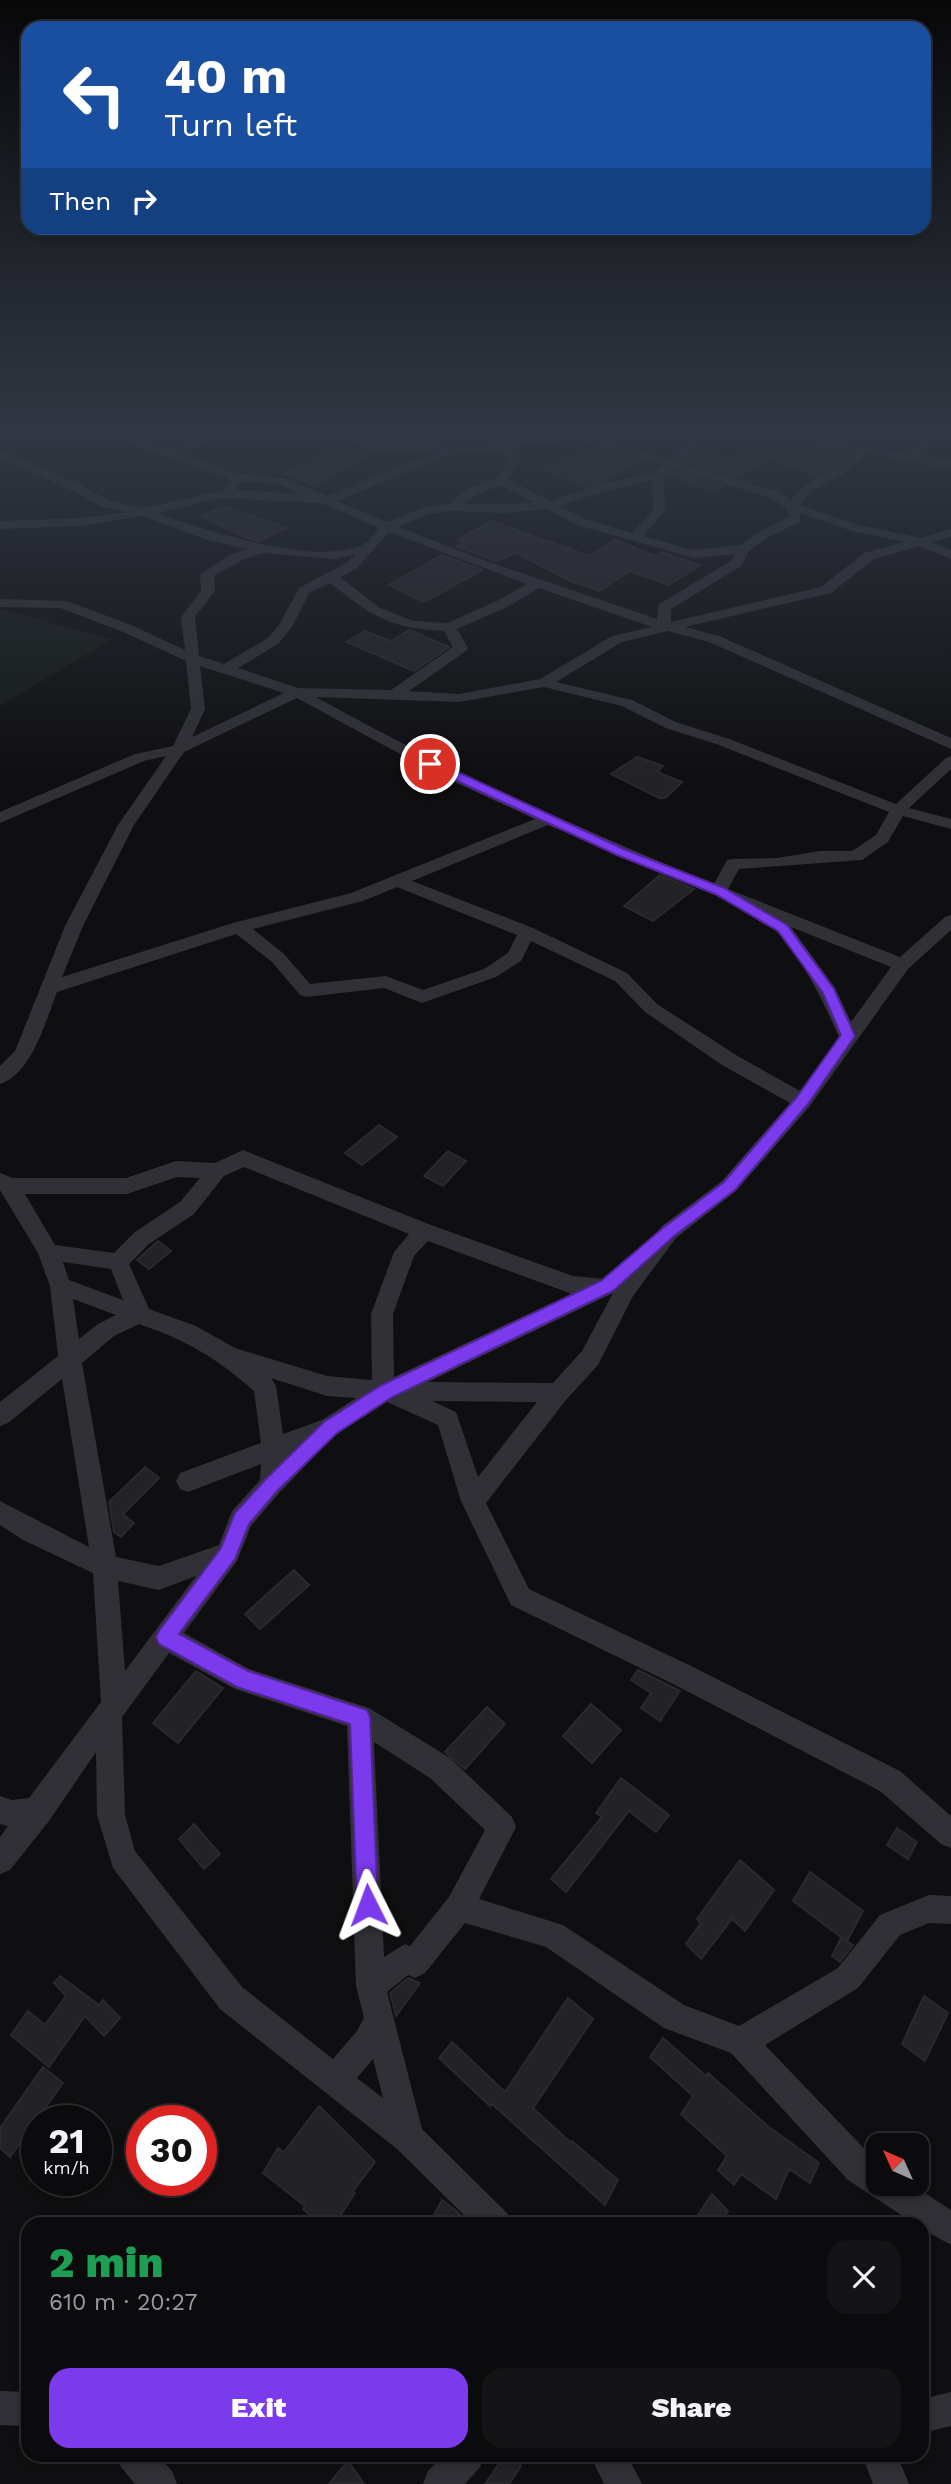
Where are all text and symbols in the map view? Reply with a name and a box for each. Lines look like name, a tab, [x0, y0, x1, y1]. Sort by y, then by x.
text: 40 m	[164, 47, 287, 105]
icon: left	[49, 49, 140, 140]
text: Turn left	[164, 106, 297, 144]
icon: right	[125, 182, 163, 220]
text: Then	[49, 186, 111, 216]
pin	[400, 734, 460, 794]
icon: arrive	[411, 745, 449, 783]
position arrow	[331, 1868, 405, 1942]
speed limit sign: 30	[126, 2105, 217, 2196]
text: 21	[49, 2120, 84, 2162]
north arrow	[866, 2133, 929, 2196]
map controls	[866, 2133, 929, 2196]
text: km/h	[43, 2157, 90, 2178]
text: 2 min	[49, 2238, 163, 2287]
button: close	[827, 2240, 901, 2314]
text: 610 m · 20:27	[49, 2289, 197, 2316]
button: Exit	[49, 2368, 468, 2448]
button: Share	[482, 2368, 901, 2448]

